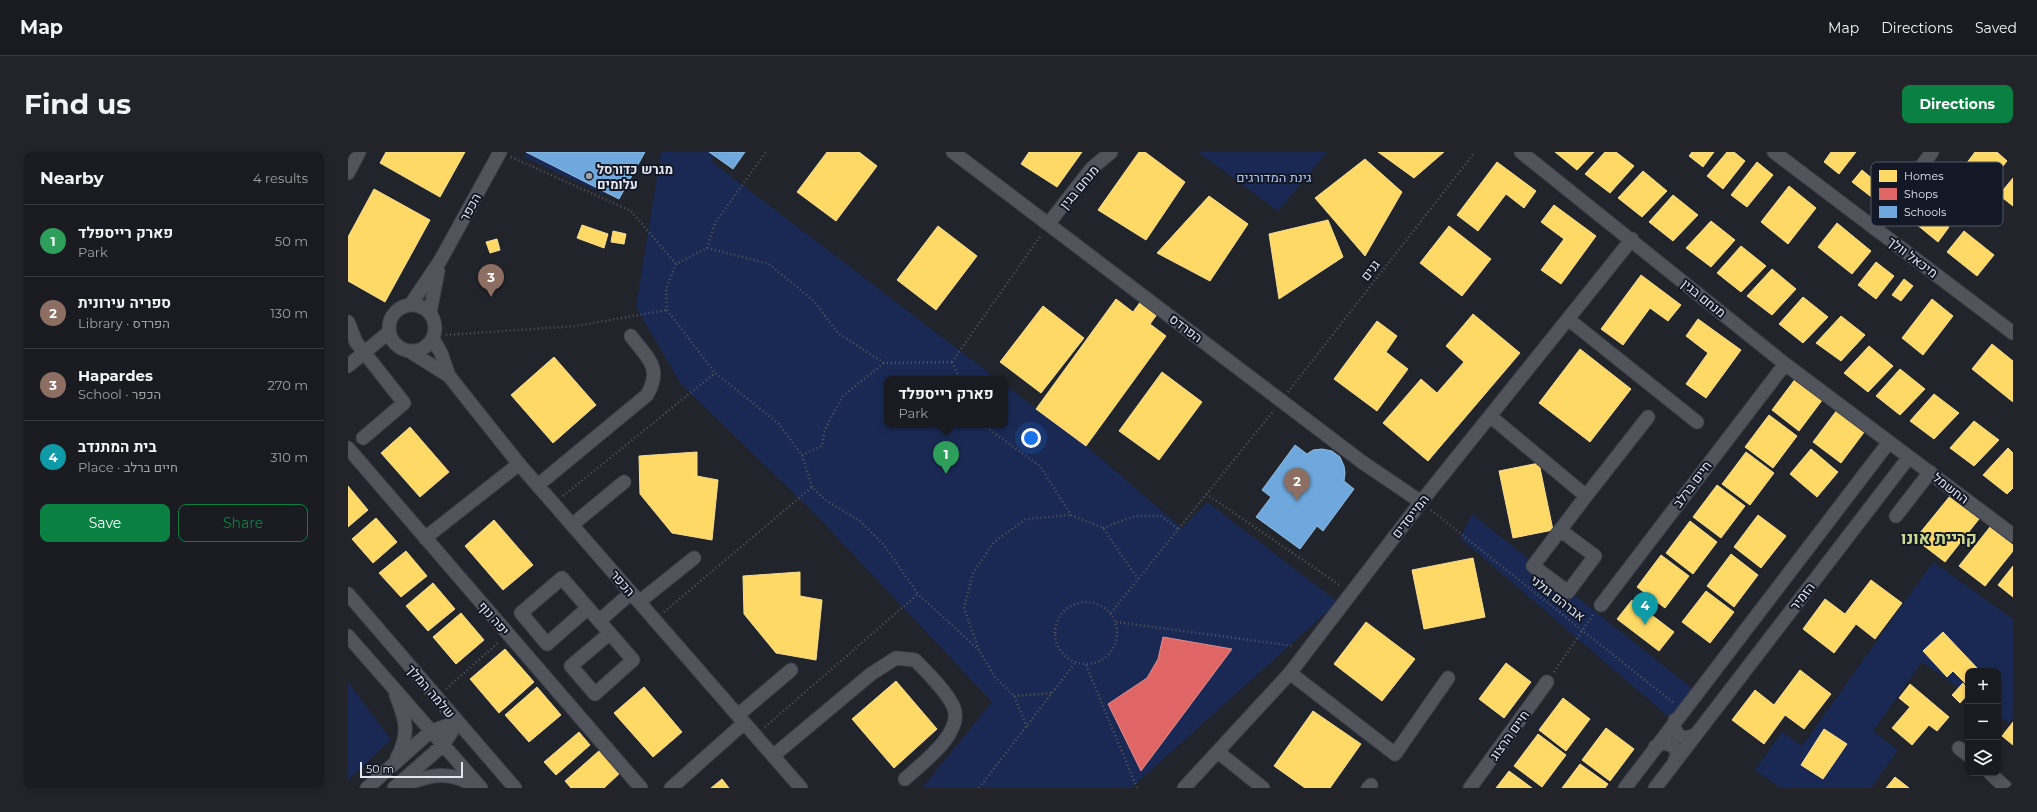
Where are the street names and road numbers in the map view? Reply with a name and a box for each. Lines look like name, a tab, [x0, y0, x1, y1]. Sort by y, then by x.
street label: מנחם בגין	[1056, 162, 1102, 212]
street label: הכפר	[456, 190, 484, 224]
street label: מיכאל וולך	[1885, 233, 1941, 281]
street label: גנים	[1357, 256, 1383, 284]
street label: מנחם בגין	[1679, 275, 1729, 321]
street label: הפרדס	[1166, 310, 1206, 346]
street label: חיים ברלב	[1669, 458, 1715, 510]
street label: החשמל	[1930, 469, 1972, 507]
street label: המייסדים	[1388, 491, 1432, 541]
street label: הכפר	[607, 567, 639, 599]
street label: אברהם גולני	[1527, 572, 1589, 624]
street label: הזמיר	[1786, 579, 1818, 613]
street label: יפה נוף	[475, 598, 513, 638]
street label: שלמה המלך	[404, 661, 458, 721]
street label: חיים הרצוג	[1486, 707, 1532, 763]

